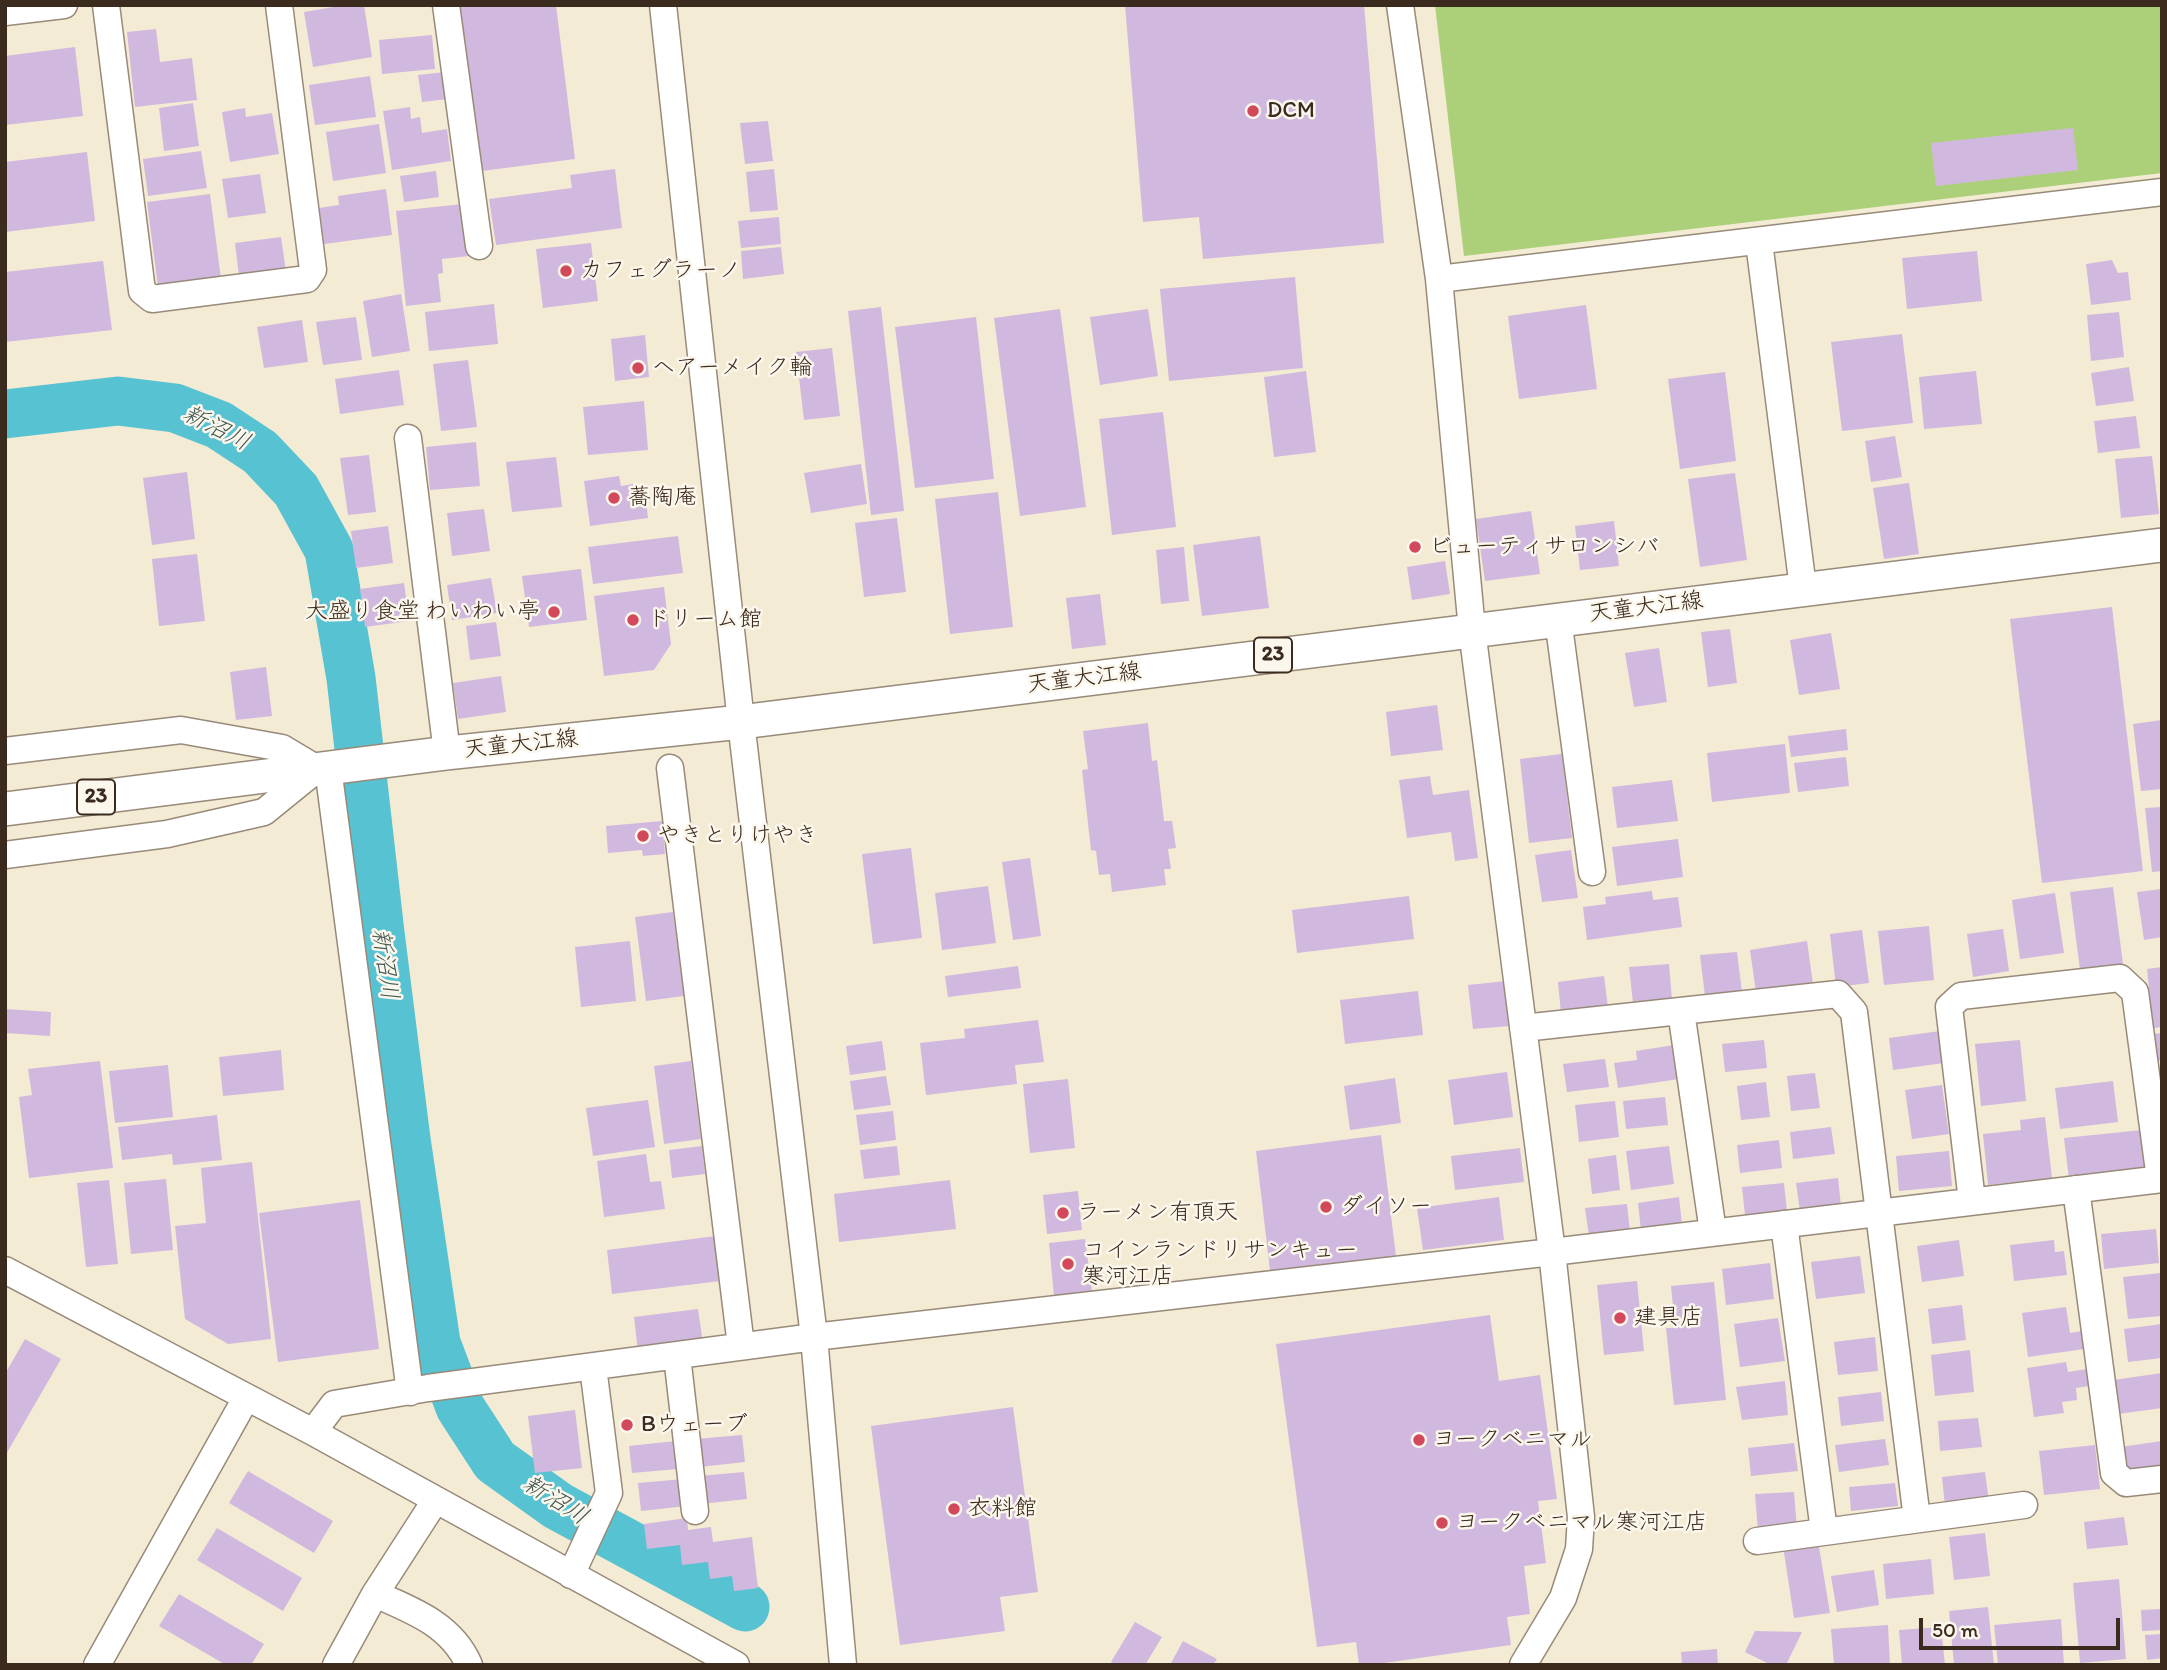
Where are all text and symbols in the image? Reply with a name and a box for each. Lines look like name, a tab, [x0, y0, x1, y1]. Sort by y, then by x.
place label: DCM	[1267, 97, 1315, 125]
marker: DCM	[1245, 103, 1261, 119]
place label: カフェグラーノ	[580, 257, 741, 285]
marker: カフェグラーノ	[558, 263, 574, 279]
place label: ヘアーメイク輪	[652, 354, 812, 382]
marker: ヘアーメイク輪	[630, 360, 646, 376]
water label: 新沼川	[177, 400, 255, 458]
place label: 蕎陶庵	[628, 484, 697, 512]
marker: 蕎陶庵	[606, 490, 622, 506]
place label: ビューティサロンシバ	[1429, 533, 1659, 561]
marker: ビューティサロンシバ	[1407, 539, 1423, 555]
street label: 天童大江線	[1587, 587, 1705, 629]
place label: 大盛り食堂 わいわい亭	[305, 598, 540, 626]
marker: 大盛り食堂 わいわい亭	[546, 604, 562, 620]
place label: ドリーム館	[647, 606, 762, 634]
marker: ドリーム館	[625, 612, 641, 628]
road number: 23	[1254, 638, 1292, 672]
street label: 天童大江線	[1025, 658, 1143, 700]
street label: 天童大江線	[462, 725, 580, 765]
road number: 23	[77, 780, 115, 814]
place label: やきとりけやき	[657, 822, 818, 850]
marker: やきとりけやき	[635, 828, 651, 844]
water label: 新沼川	[365, 926, 403, 1002]
place label: ダイソー	[1340, 1193, 1432, 1221]
place label: ラーメン有頂天	[1077, 1199, 1238, 1227]
marker: ダイソー	[1318, 1199, 1334, 1215]
marker: ラーメン有頂天	[1055, 1205, 1071, 1221]
place label: コインランドリサンキュー 寒河江店	[1082, 1237, 1358, 1291]
marker: コインランドリサンキュー 寒河江店	[1060, 1256, 1076, 1272]
place label: 建具店	[1634, 1304, 1703, 1332]
marker: 建具店	[1612, 1310, 1628, 1326]
place label: Bウェーブ	[641, 1411, 748, 1439]
marker: Bウェーブ	[619, 1417, 635, 1433]
place label: ヨークベニマル	[1433, 1426, 1593, 1454]
marker: ヨークベニマル	[1411, 1432, 1427, 1448]
water label: 新沼川	[517, 1470, 593, 1532]
place label: 衣料館	[968, 1495, 1037, 1523]
marker: 衣料館	[946, 1501, 962, 1517]
place label: ヨークベニマル寒河江店	[1456, 1509, 1708, 1537]
marker: ヨークベニマル寒河江店	[1434, 1515, 1450, 1531]
scale bar	[1922, 1604, 2123, 1648]
text: 50 m	[1932, 1617, 1978, 1642]

